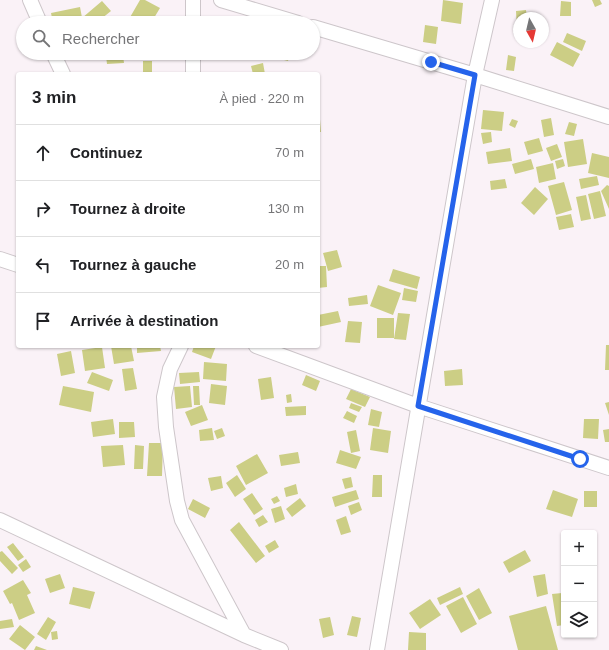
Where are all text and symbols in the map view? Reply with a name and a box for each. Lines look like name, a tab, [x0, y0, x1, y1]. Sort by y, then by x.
north arrow	[513, 12, 549, 48]
search box	[16, 16, 320, 60]
icon: search	[30, 27, 52, 49]
text: Rechercher	[62, 30, 140, 47]
route end	[422, 53, 440, 71]
text: 3 min	[32, 88, 76, 107]
text: À pied · 220 m	[219, 91, 304, 106]
icon: ahead	[32, 142, 54, 164]
text: Continuez	[70, 144, 143, 161]
text: 70 m	[275, 145, 304, 160]
icon: right	[32, 198, 54, 220]
text: Tournez à droite	[70, 200, 186, 217]
text: 130 m	[268, 201, 304, 216]
icon: left	[32, 254, 54, 276]
text: Tournez à gauche	[70, 256, 196, 273]
text: 20 m	[275, 257, 304, 272]
icon: arrive	[32, 310, 54, 332]
text: Arrivée à destination	[70, 312, 218, 329]
route start	[571, 450, 589, 468]
map controls	[561, 530, 597, 638]
button: +	[561, 530, 597, 566]
button: −	[561, 566, 597, 602]
button: layers	[561, 602, 597, 638]

